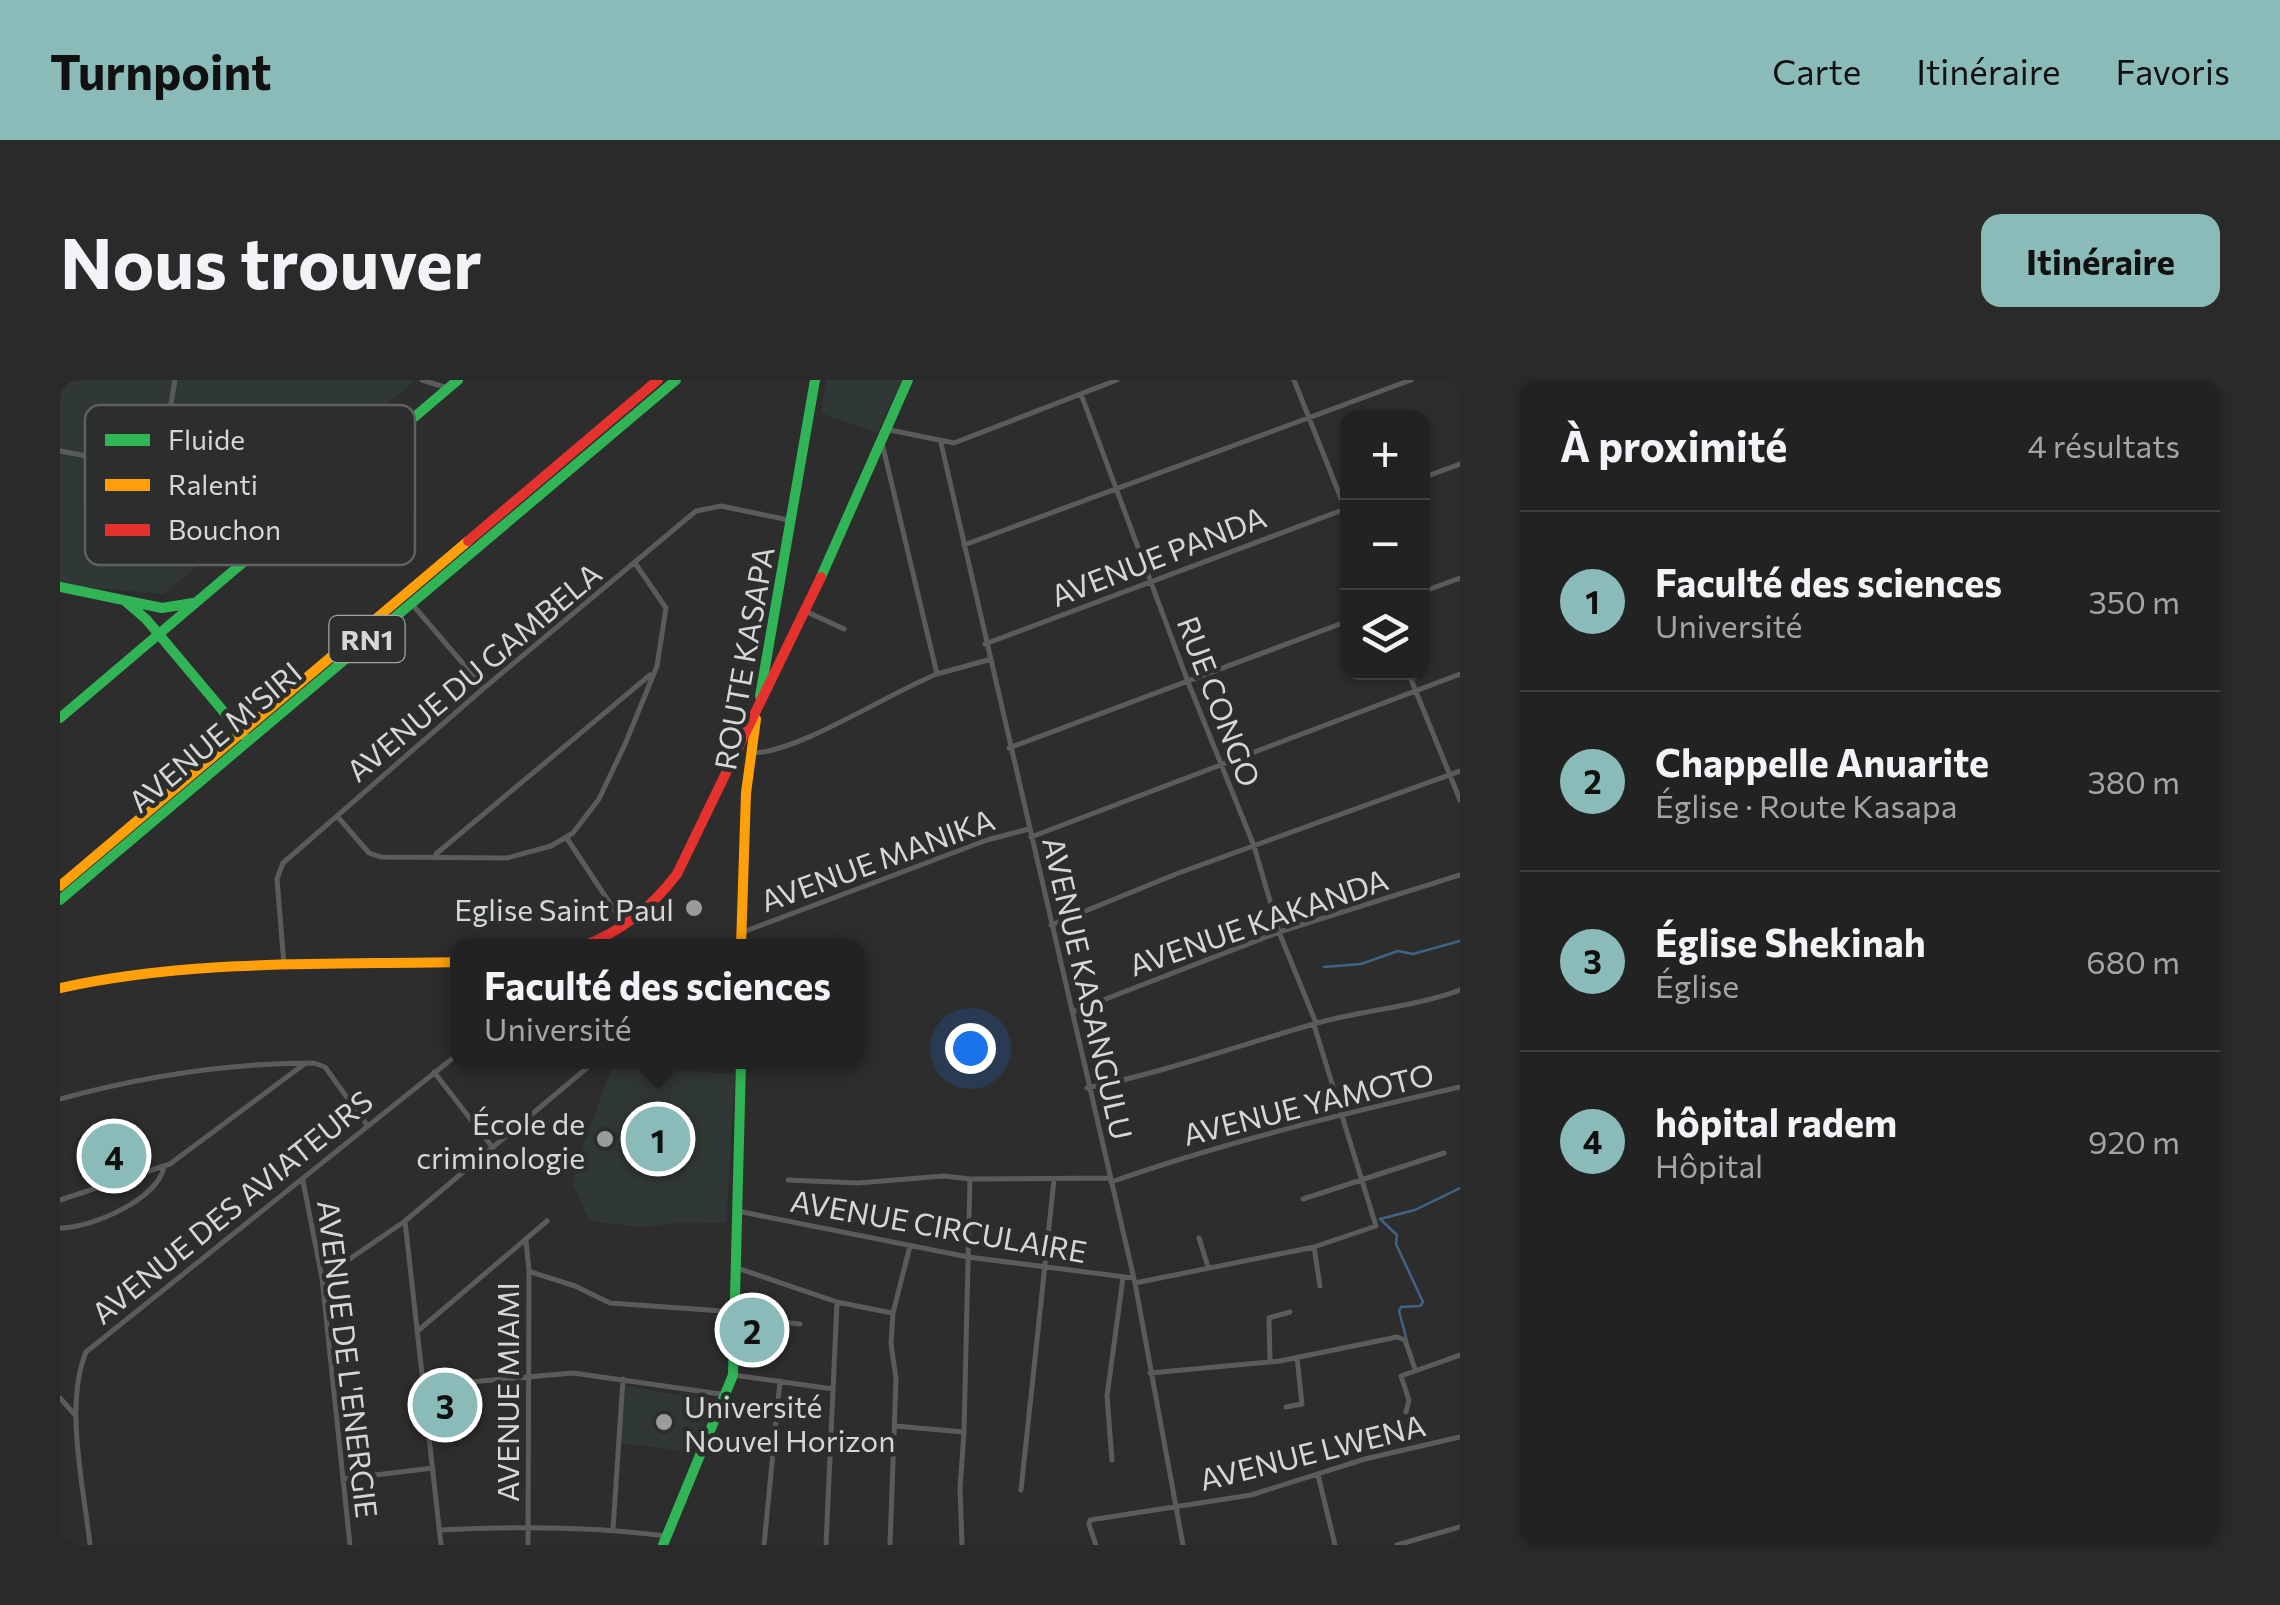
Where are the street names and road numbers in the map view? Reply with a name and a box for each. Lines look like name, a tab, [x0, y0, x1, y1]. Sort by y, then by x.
street label: AVENUE PANDA	[1045, 497, 1271, 613]
street label: ROUTE KASAPA	[705, 544, 781, 772]
street label: AVENUE DU GAMBELA	[338, 554, 608, 788]
street label: RUE CONGO	[1171, 611, 1269, 791]
road number: RN1	[330, 616, 404, 662]
street label: AVENUE M'SIRI	[120, 653, 308, 819]
street label: AVENUE MANIKA	[755, 800, 999, 918]
street label: AVENUE KASANGULU	[1036, 833, 1142, 1143]
street label: AVENUE KAKANDA	[1124, 859, 1392, 983]
street label: AVENUE YAMOTO	[1179, 1054, 1437, 1152]
street label: AVENUE DES AVIATEURS	[83, 1081, 379, 1331]
street label: AVENUE CIRCULAIRE	[788, 1181, 1090, 1269]
street label: AVENUE DE L'ENERGIE	[311, 1198, 387, 1520]
street label: AVENUE MIAMI	[488, 1282, 525, 1502]
street label: AVENUE LWENA	[1195, 1405, 1429, 1497]

